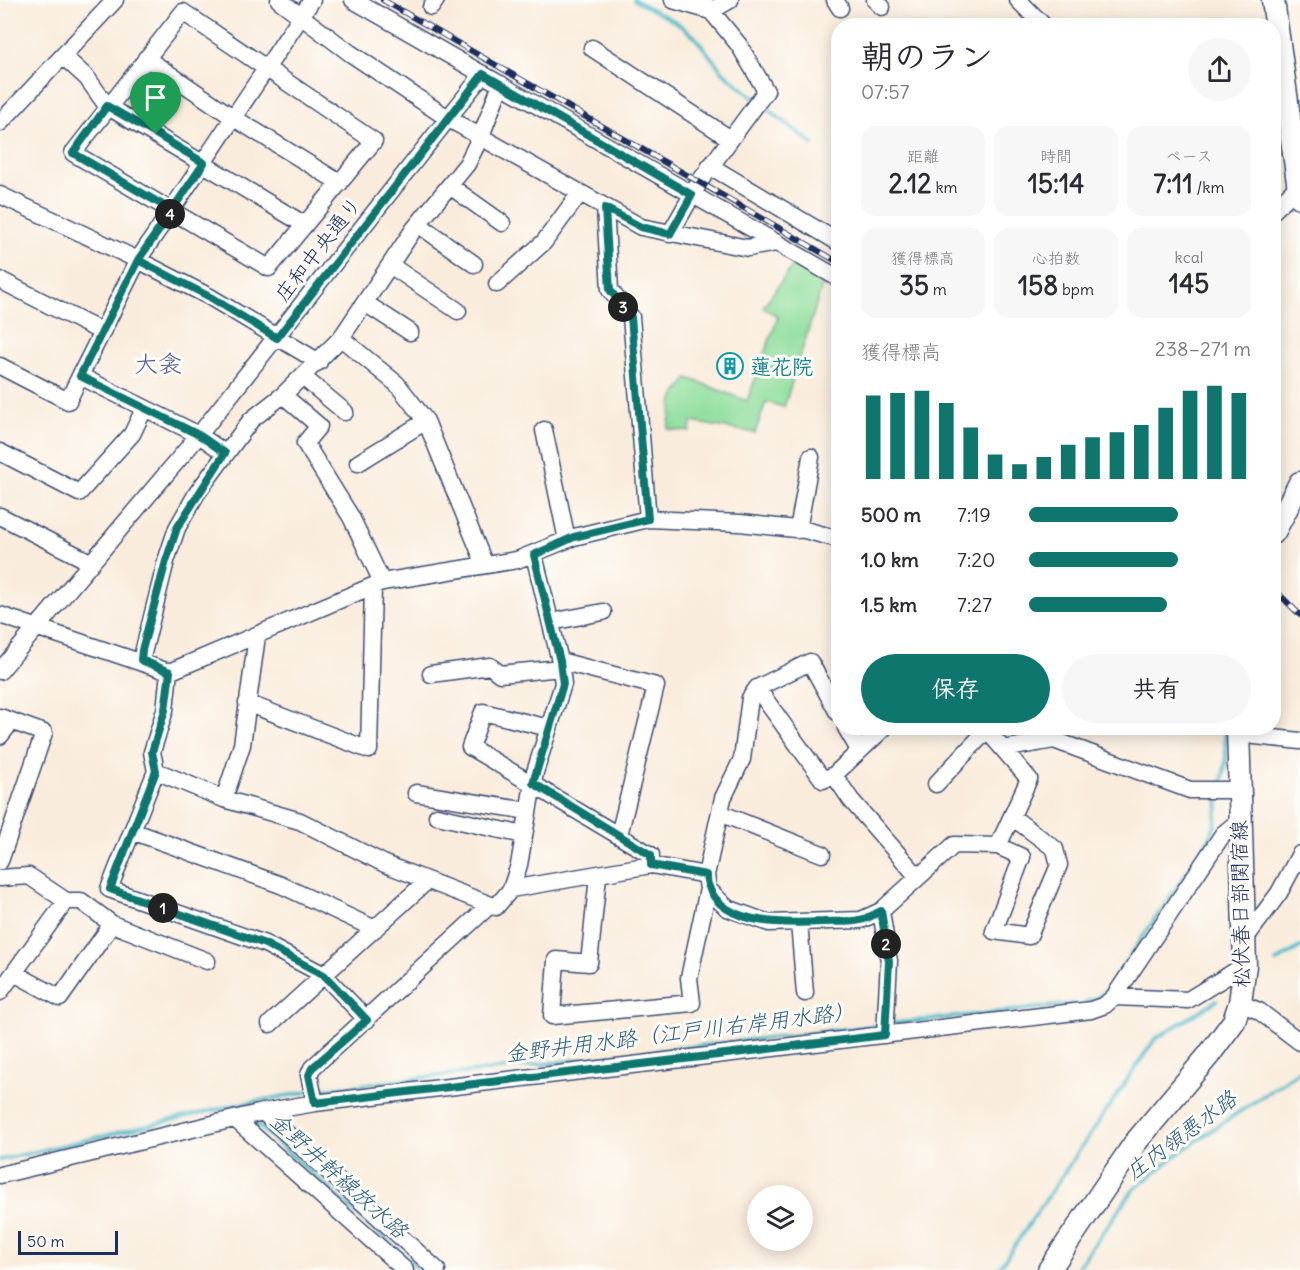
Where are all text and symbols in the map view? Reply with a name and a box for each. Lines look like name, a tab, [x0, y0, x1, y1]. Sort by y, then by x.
text: 朝のラン	[861, 35, 993, 77]
button: share	[1188, 38, 1251, 101]
pin	[130, 72, 181, 134]
text: 07:57	[861, 79, 910, 104]
icon: arrive	[139, 81, 172, 114]
text: 距離	[907, 146, 939, 166]
text: 時間	[1040, 146, 1072, 166]
text: ペース	[1165, 146, 1213, 166]
text: 2.12	[888, 167, 932, 200]
text: 15:14	[1028, 167, 1084, 200]
text: 7:11	[1153, 167, 1193, 200]
text: km	[932, 177, 958, 197]
text: /km	[1193, 177, 1225, 197]
street label: 庄和中央通り	[269, 191, 367, 307]
pin: 4	[155, 199, 185, 229]
text: 4	[165, 204, 175, 224]
text: kcal	[1175, 247, 1203, 267]
text: 獲得標高	[891, 248, 955, 268]
text: 心拍数	[1032, 248, 1080, 268]
text: 145	[1169, 267, 1209, 300]
text: 35	[899, 269, 929, 302]
text: 158	[1018, 269, 1058, 302]
text: m	[929, 279, 947, 299]
text: bpm	[1058, 279, 1094, 299]
pin: 3	[608, 292, 638, 322]
text: 3	[618, 297, 628, 317]
text: 238–271 m	[1155, 336, 1251, 361]
text: 獲得標高	[861, 339, 941, 364]
district label: 大衾	[134, 348, 182, 378]
building icon: 蓮花院	[715, 351, 745, 381]
place label: 蓮花院	[750, 353, 813, 380]
text: 500 m	[861, 502, 921, 527]
text: 7:19	[957, 502, 991, 527]
text: 1.0 km	[861, 547, 919, 572]
text: 7:20	[957, 547, 995, 572]
text: 1.5 km	[861, 592, 917, 617]
text: 7:27	[957, 592, 992, 617]
button: 保存	[861, 654, 1050, 723]
button: 共有	[1062, 654, 1251, 723]
street label: 松伏春日部関宿線	[1225, 820, 1255, 988]
pin: 1	[148, 893, 178, 923]
text: 1	[160, 898, 166, 918]
pin: 2	[871, 929, 901, 959]
text: 2	[882, 934, 890, 954]
water label: 金野井用水路（江戸川右岸用水路）	[504, 997, 856, 1067]
water label: 庄内領悪水路	[1120, 1083, 1244, 1186]
water label: 金野井幹線放水路	[264, 1106, 415, 1246]
map controls	[747, 1185, 813, 1251]
button: layers	[747, 1185, 813, 1251]
scale bar	[18, 1228, 118, 1256]
text: 50 m	[27, 1231, 65, 1251]

